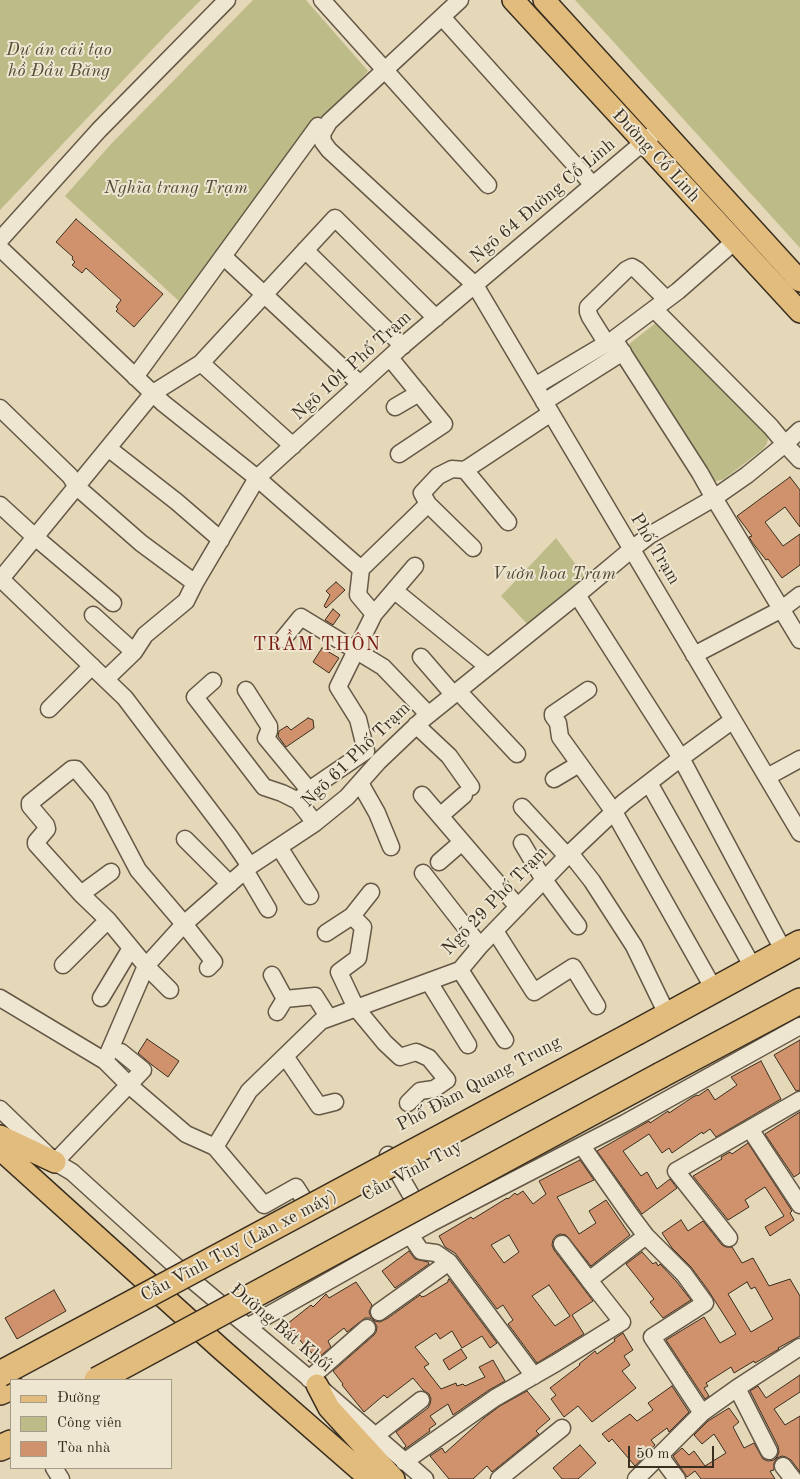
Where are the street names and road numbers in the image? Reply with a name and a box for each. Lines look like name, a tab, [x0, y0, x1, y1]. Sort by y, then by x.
street label: Đường Cổ Linh	[607, 105, 705, 207]
street label: Ngõ 64 Đường Cổ Linh	[466, 134, 620, 268]
street label: Ngõ 101 Phố Trạm	[288, 307, 416, 425]
street label: Phố Trạm	[625, 509, 685, 589]
street label: Ngõ 61 Phố Trạm	[297, 698, 415, 812]
street label: Ngõ 29 Phố Trạm	[438, 842, 552, 960]
street label: Phố Đàm Quang Trung	[393, 1032, 565, 1136]
street label: Cầu Vĩnh Tuy	[358, 1136, 466, 1206]
street label: Cầu Vĩnh Tuy (Làn xe máy)	[137, 1185, 341, 1307]
street label: Đường Bát Khối	[226, 1279, 336, 1377]

